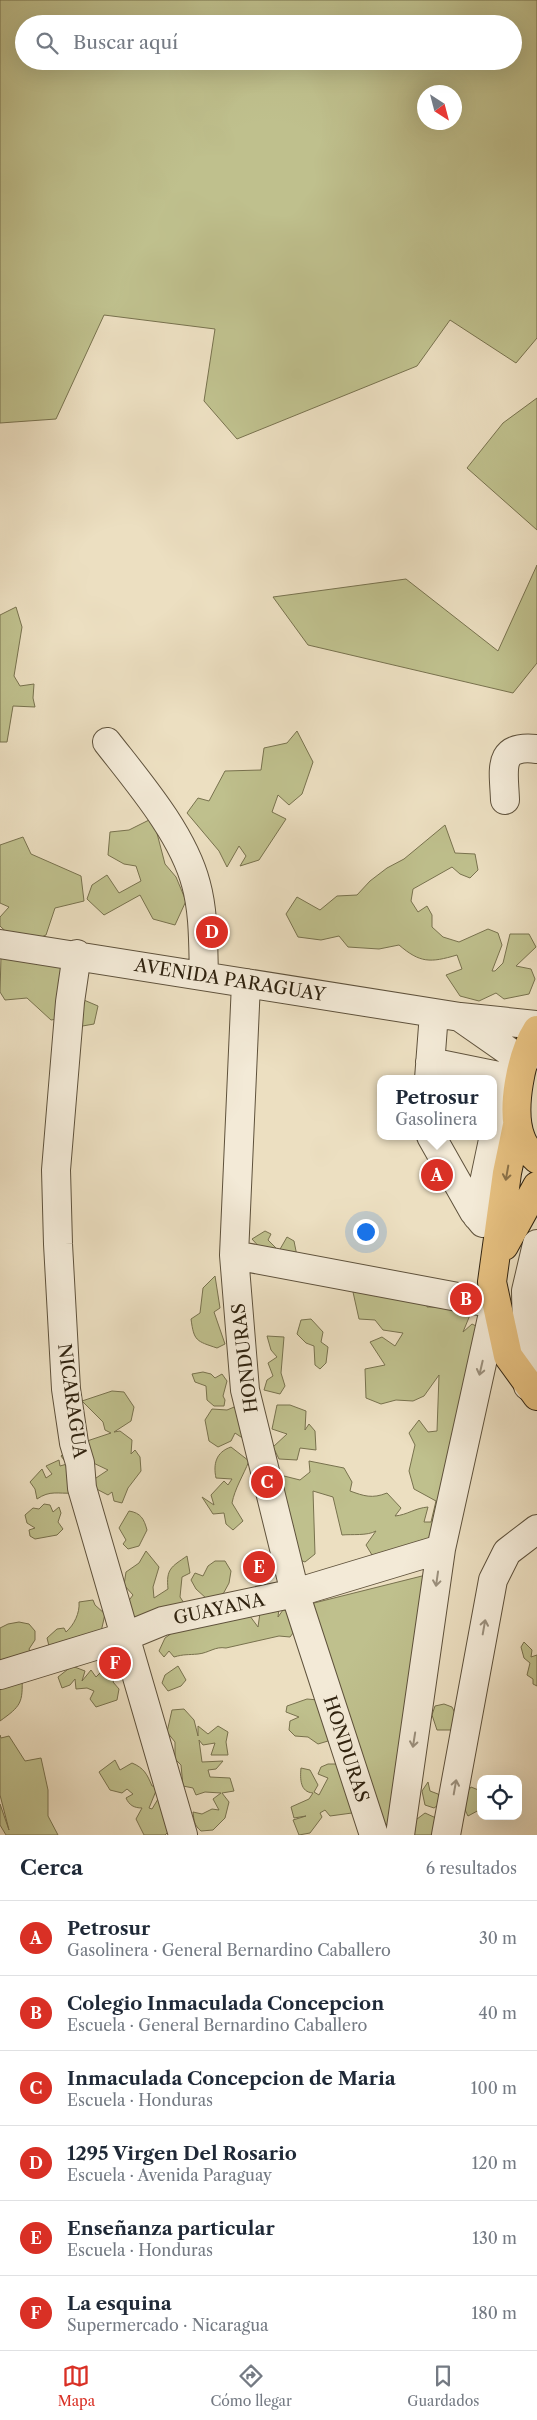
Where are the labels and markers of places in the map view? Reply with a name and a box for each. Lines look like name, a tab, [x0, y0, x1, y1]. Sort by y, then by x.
pin: D	[196, 913, 228, 951]
pin: A	[421, 1156, 453, 1194]
pin: B	[450, 1280, 482, 1318]
pin: C	[251, 1463, 283, 1501]
pin: E	[243, 1548, 275, 1586]
pin: F	[99, 1644, 131, 1682]

